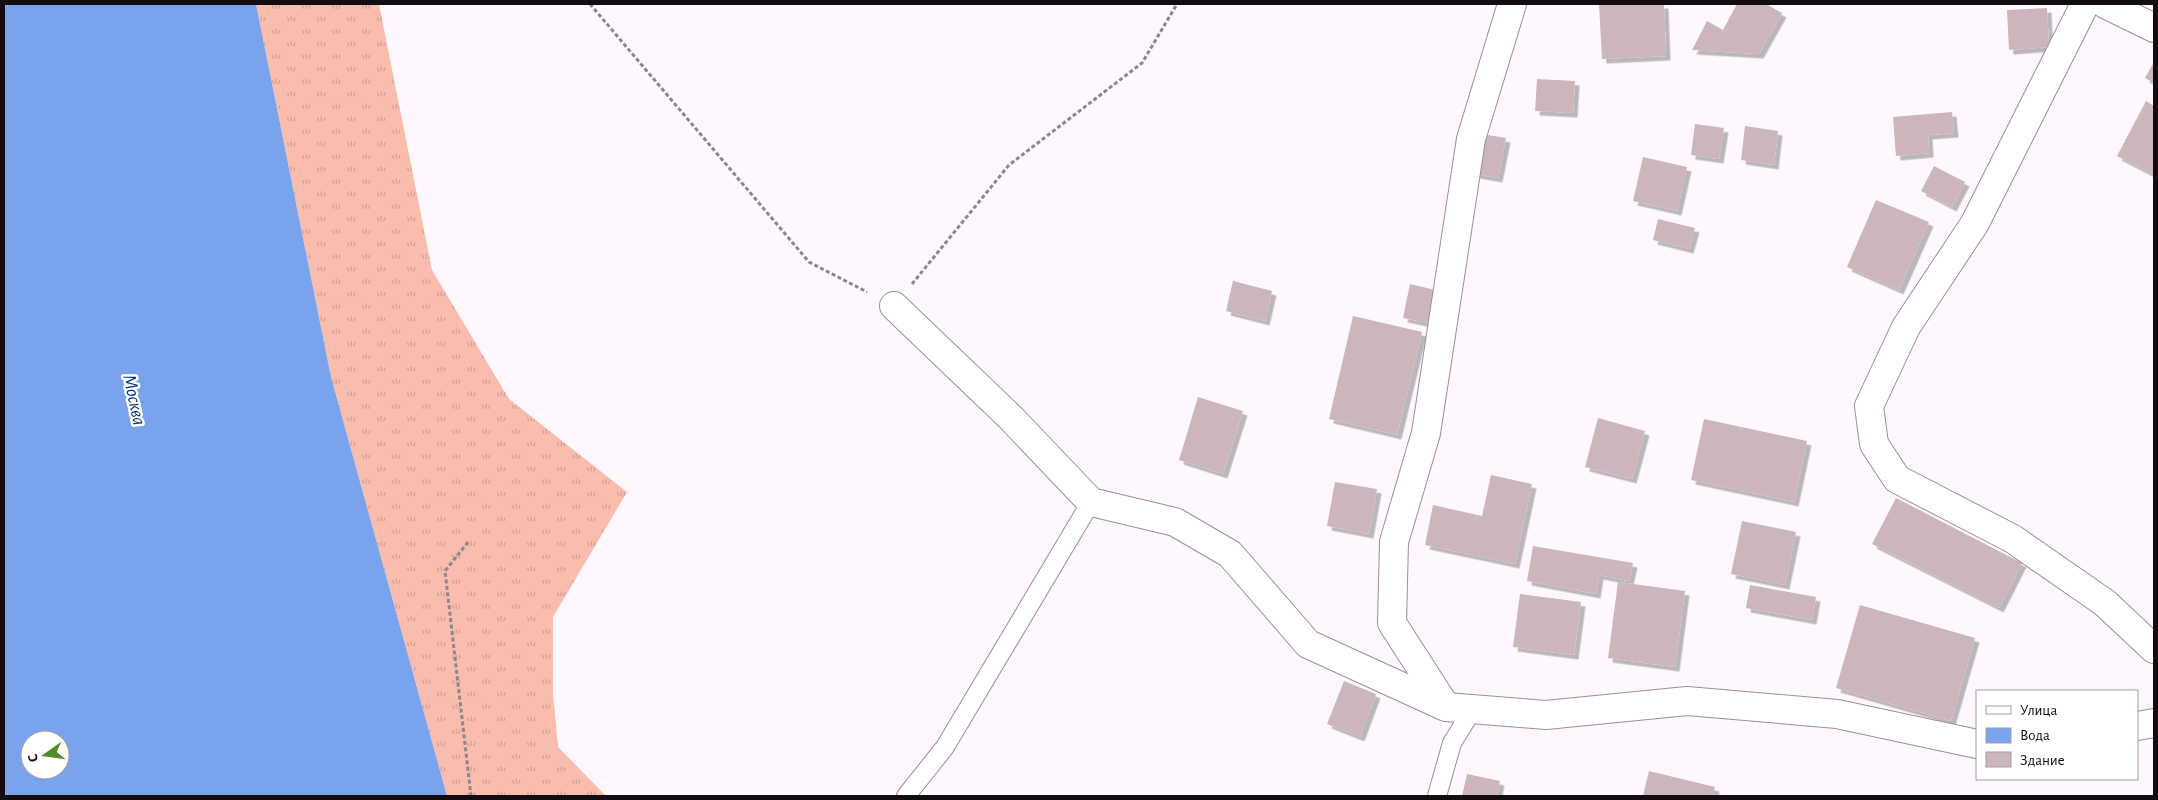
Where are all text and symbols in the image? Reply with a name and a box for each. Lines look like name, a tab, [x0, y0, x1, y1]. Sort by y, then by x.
water label: Москва	[119, 373, 149, 427]
legend	[1976, 690, 2138, 780]
text: Улица	[2020, 703, 2057, 718]
text: Вода	[2020, 728, 2050, 743]
north arrow	[20, 730, 70, 780]
text: С	[26, 752, 41, 763]
text: Здание	[2020, 753, 2065, 768]

